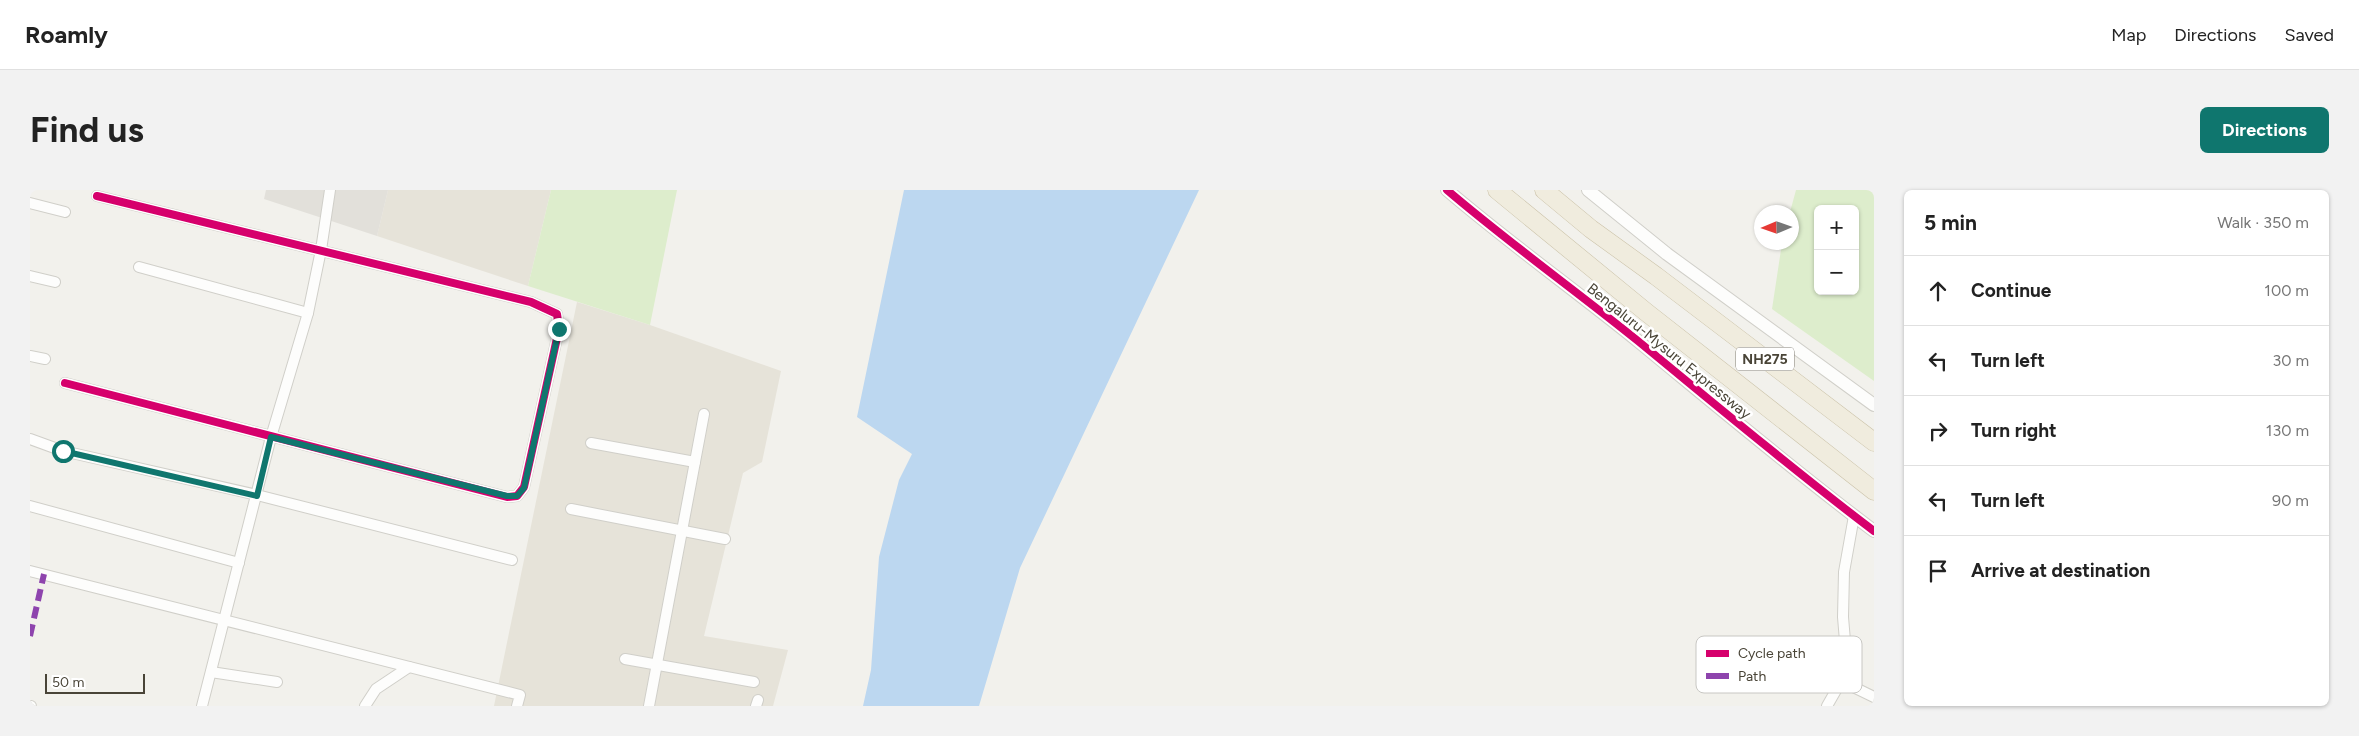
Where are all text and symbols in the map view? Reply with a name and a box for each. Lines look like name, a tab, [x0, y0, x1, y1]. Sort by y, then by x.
text: Roamly	[25, 20, 108, 49]
text: Map	[2111, 24, 2146, 46]
text: Directions	[2174, 24, 2256, 46]
text: Saved	[2284, 24, 2334, 46]
button: Directions	[2200, 107, 2329, 153]
text: Find us	[30, 109, 144, 151]
north arrow	[1754, 205, 1799, 250]
map controls	[1814, 205, 1859, 295]
button: +	[1814, 205, 1859, 250]
text: 5 min	[1924, 210, 1977, 235]
text: Walk · 350 m	[2217, 213, 2309, 232]
button: −	[1814, 250, 1859, 295]
icon: ahead	[1924, 277, 1952, 305]
street label: Bengaluru-Mysuru Expressway	[1583, 279, 1755, 423]
text: Continue	[1971, 279, 2051, 302]
text: 100 m	[2264, 281, 2309, 300]
route end	[548, 318, 571, 341]
road number: NH275	[1736, 347, 1794, 370]
icon: left	[1924, 347, 1952, 375]
text: Turn left	[1971, 349, 2045, 372]
text: 30 m	[2272, 351, 2309, 370]
icon: right	[1924, 417, 1952, 445]
text: Turn right	[1971, 419, 2057, 442]
text: 130 m	[2266, 421, 2309, 440]
route start	[52, 440, 75, 463]
icon: left	[1924, 487, 1952, 515]
text: Turn left	[1971, 489, 2045, 512]
text: 90 m	[2272, 491, 2309, 510]
icon: arrive	[1924, 557, 1952, 585]
text: Arrive at destination	[1971, 559, 2150, 582]
legend	[1696, 636, 1862, 693]
text: Cycle path	[1738, 645, 1806, 662]
text: Path	[1738, 668, 1766, 685]
scale bar	[45, 671, 145, 694]
text: 50 m	[52, 674, 84, 691]

